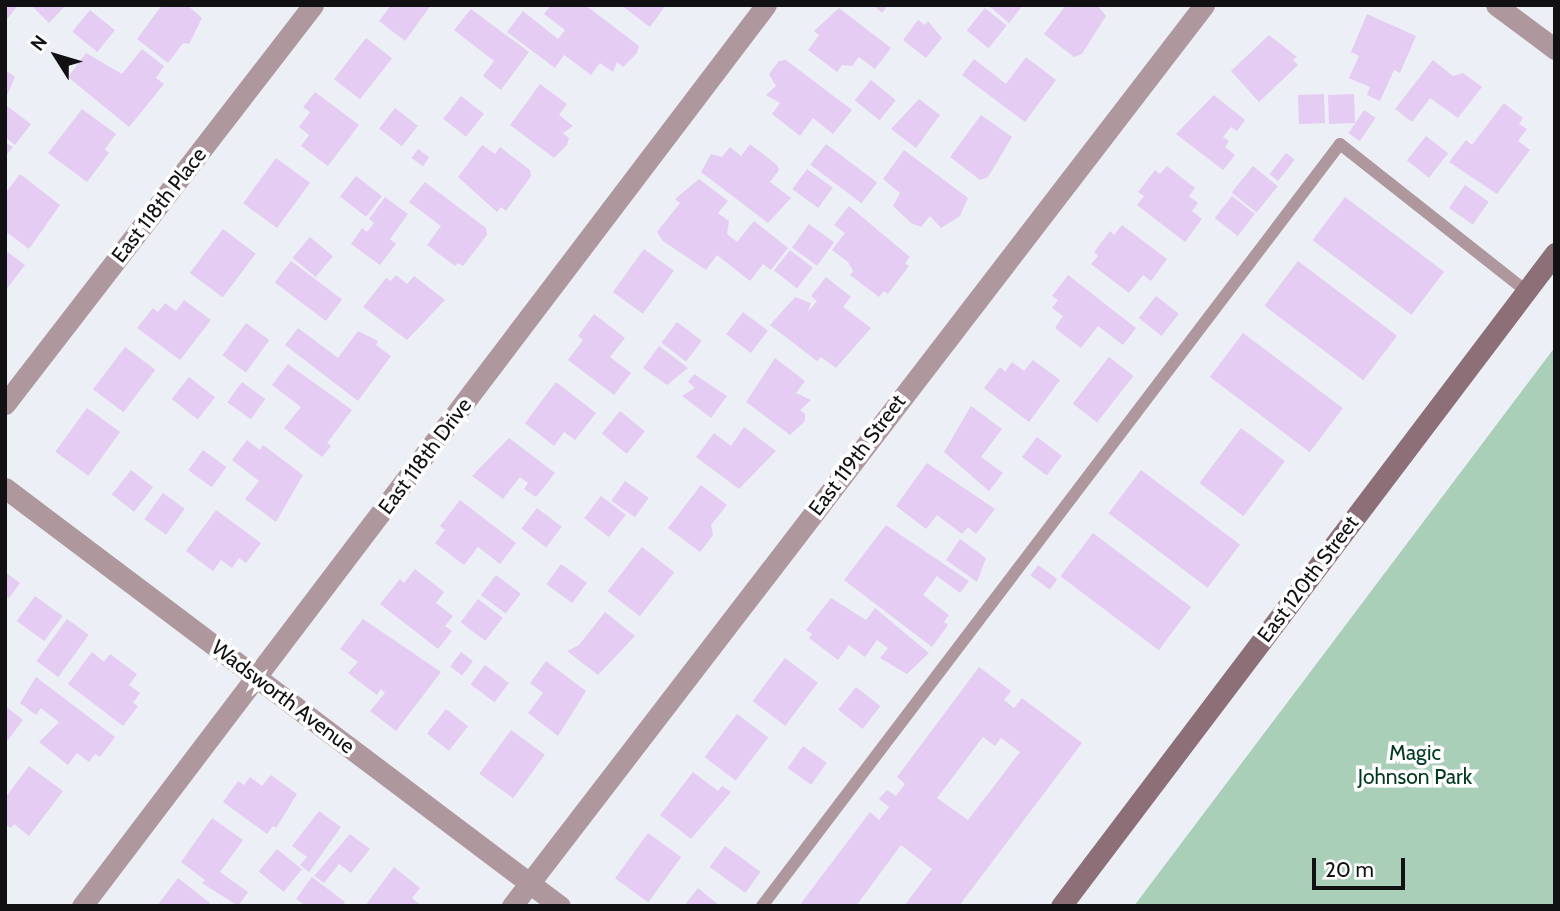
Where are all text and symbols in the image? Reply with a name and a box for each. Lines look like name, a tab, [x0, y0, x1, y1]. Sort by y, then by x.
north arrow	[21, 21, 91, 91]
text: N	[26, 31, 52, 55]
street label: East 118th Place	[106, 143, 212, 267]
street label: East 119th Street	[803, 390, 911, 520]
street label: East 118th Drive	[373, 393, 477, 519]
street label: East 120th Street	[1252, 511, 1364, 647]
street label: Wadsworth Avenue	[207, 635, 359, 759]
park label: Magic Johnson Park	[1358, 740, 1472, 790]
scale bar	[1315, 844, 1408, 888]
text: 20 m	[1325, 857, 1374, 882]

